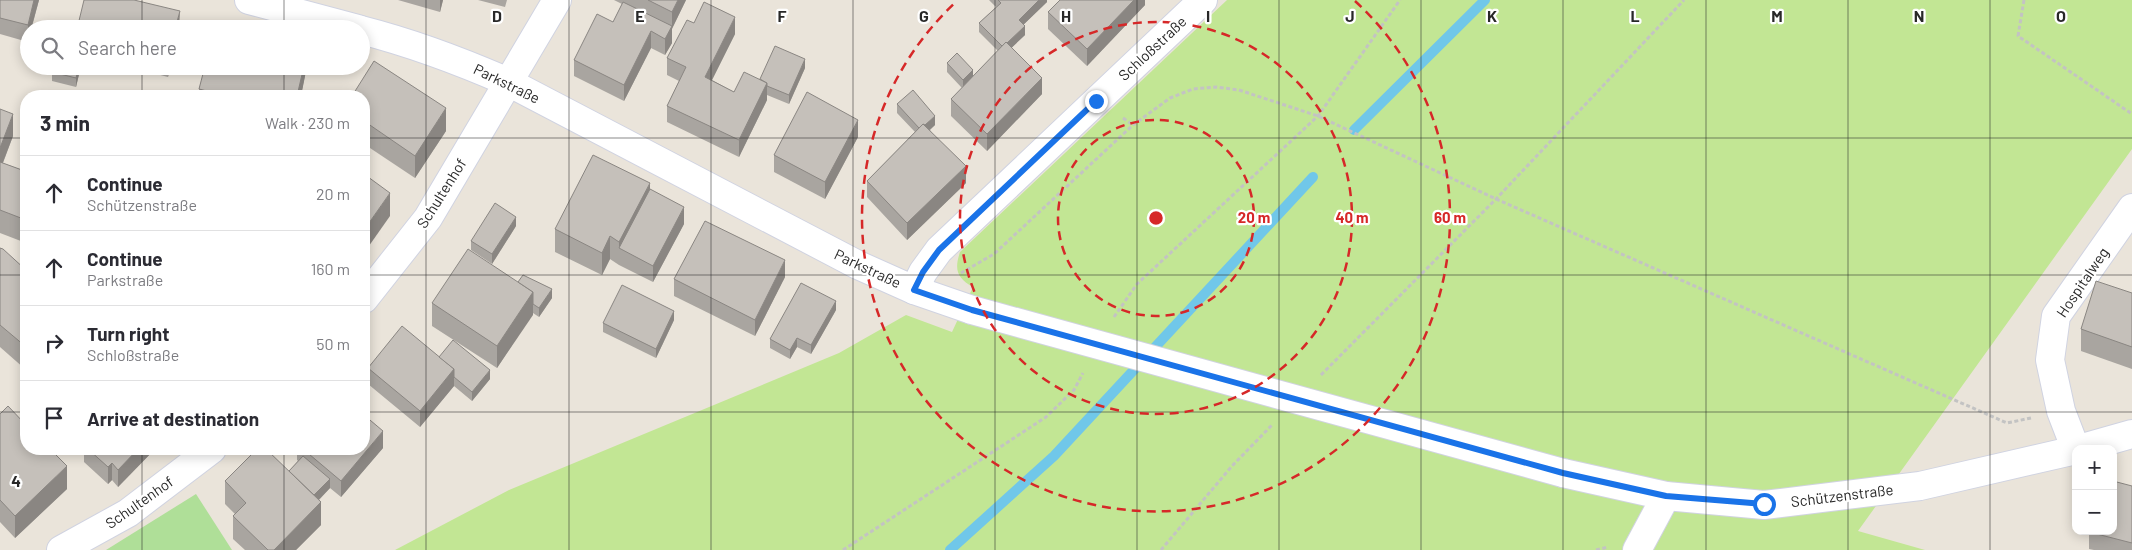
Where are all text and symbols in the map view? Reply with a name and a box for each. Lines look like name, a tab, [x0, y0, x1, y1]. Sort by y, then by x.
text: D	[492, 6, 502, 25]
text: E	[635, 6, 645, 25]
text: F	[778, 6, 787, 25]
text: G	[919, 6, 929, 25]
text: H	[1061, 6, 1071, 25]
text: I	[1206, 6, 1210, 25]
text: J	[1345, 6, 1355, 25]
text: K	[1487, 6, 1497, 25]
text: L	[1630, 6, 1640, 25]
text: M	[1771, 6, 1783, 25]
text: N	[1914, 6, 1924, 25]
text: O	[2056, 6, 2066, 25]
street label: Schloßstraße	[1114, 12, 1190, 84]
search box	[20, 20, 370, 75]
icon: search	[38, 34, 66, 62]
text: Search here	[78, 36, 177, 59]
street label: Parkstraße	[471, 59, 543, 107]
route end	[1085, 90, 1108, 113]
text: 3 min	[40, 110, 90, 135]
text: Walk · 230 m	[265, 113, 350, 132]
street label: Schultenhof	[412, 155, 470, 231]
text: Continue	[87, 172, 163, 195]
icon: ahead	[40, 179, 68, 207]
text: 20 m	[316, 184, 350, 203]
text: Schützenstraße	[87, 195, 197, 214]
text: 20 m	[1238, 208, 1270, 226]
text: 40 m	[1335, 208, 1369, 226]
text: 60 m	[1434, 208, 1466, 226]
centre of rings	[1147, 209, 1165, 227]
street label: Hospitalweg	[2052, 244, 2112, 320]
street label: Parkstraße	[832, 245, 904, 291]
text: Continue	[87, 247, 163, 270]
icon: ahead	[40, 254, 68, 282]
text: 160 m	[311, 259, 350, 278]
text: Parkstraße	[87, 270, 163, 289]
text: Turn right	[87, 322, 169, 345]
icon: right	[40, 329, 68, 357]
text: 50 m	[316, 334, 350, 353]
text: Schloßstraße	[87, 345, 179, 364]
icon: arrive	[40, 404, 68, 432]
text: Arrive at destination	[87, 407, 259, 430]
map controls	[2072, 445, 2117, 535]
button: +	[2072, 445, 2117, 490]
text: 4	[11, 471, 21, 490]
street label: Schultenhof	[102, 472, 176, 532]
street label: Schützenstraße	[1790, 480, 1894, 510]
button: −	[2072, 490, 2117, 535]
route start	[1753, 493, 1776, 516]

